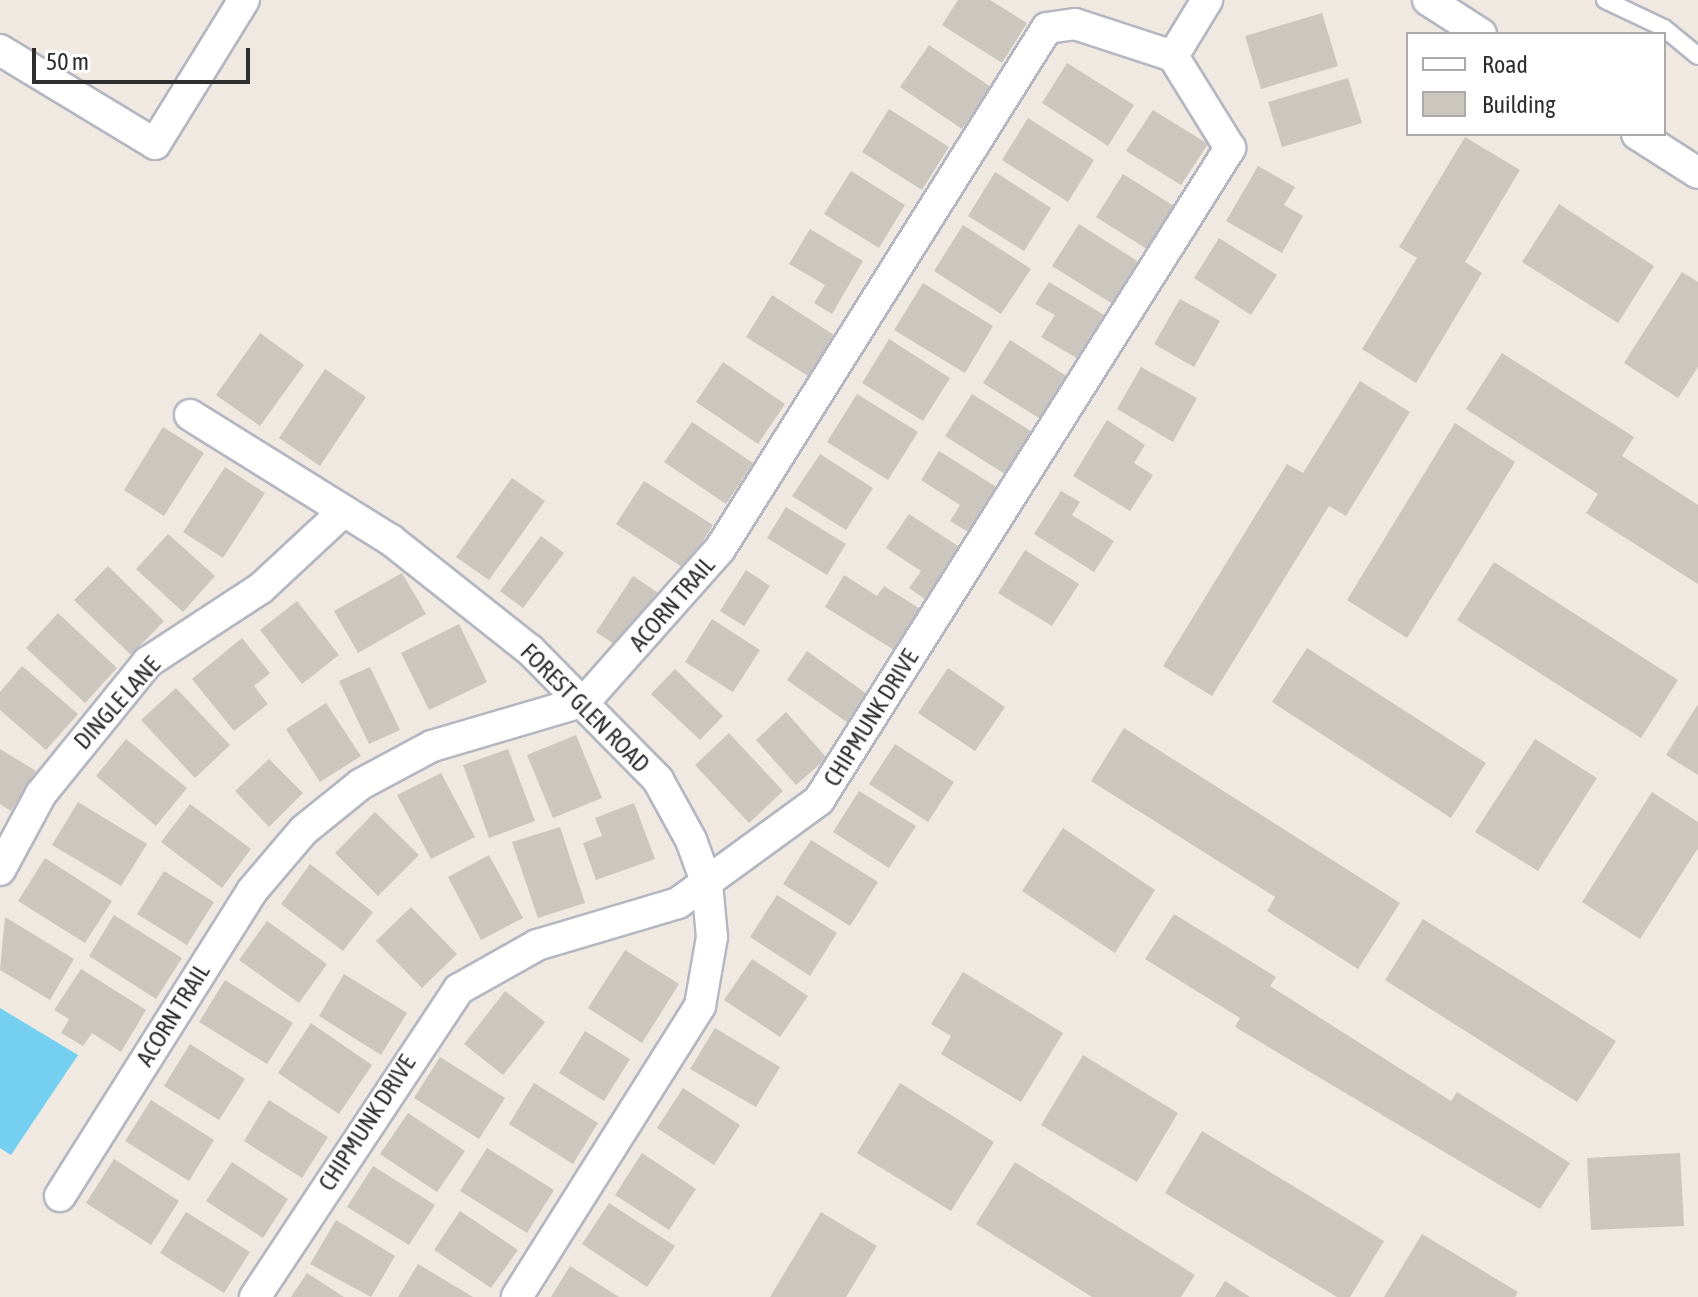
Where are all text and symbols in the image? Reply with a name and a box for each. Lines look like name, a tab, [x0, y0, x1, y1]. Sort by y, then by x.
scale bar	[36, 32, 254, 82]
legend	[1406, 32, 1666, 136]
text: 50 m	[46, 48, 89, 75]
text: Road	[1482, 51, 1528, 78]
text: Building	[1482, 91, 1555, 118]
street label: ACORN TRAIL	[623, 551, 721, 657]
street label: FOREST GLEN ROAD	[515, 638, 655, 778]
street label: CHIPMUNK DRIVE	[818, 644, 924, 792]
street label: DINGLE LANE	[68, 651, 166, 755]
street label: ACORN TRAIL	[130, 959, 216, 1071]
street label: CHIPMUNK DRIVE	[313, 1050, 421, 1196]

